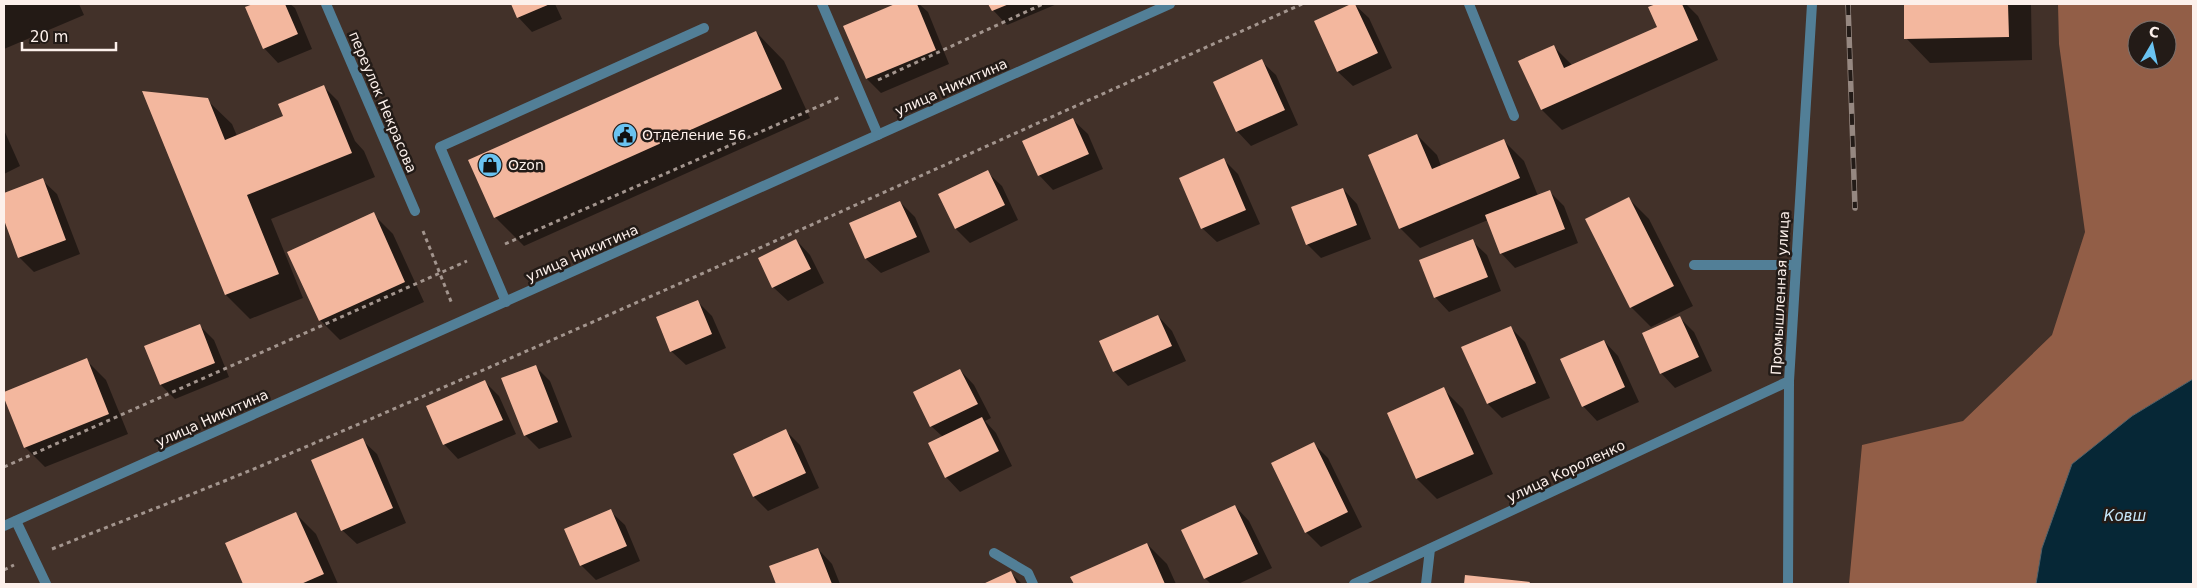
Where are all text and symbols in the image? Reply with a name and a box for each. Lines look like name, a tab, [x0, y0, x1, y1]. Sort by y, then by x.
scale bar	[22, 20, 116, 52]
north arrow	[2127, 20, 2177, 70]
text: С	[2148, 23, 2160, 41]
text: 20 m	[30, 28, 68, 46]
street label: переулок Некрасова	[346, 29, 420, 175]
street label: улица Никитина	[892, 55, 1010, 119]
public building icon: Отделение 56	[612, 122, 638, 148]
place label: Отделение 56	[642, 127, 746, 143]
shop icon: Ozon	[477, 152, 503, 178]
place label: Ozon	[508, 157, 544, 173]
street label: Промышленная улица	[1768, 211, 1792, 375]
street label: улица Никитина	[523, 221, 641, 285]
street label: улица Никитина	[153, 386, 271, 450]
street label: улица Короленко	[1504, 437, 1628, 505]
water label: Ковш	[2104, 507, 2146, 525]

